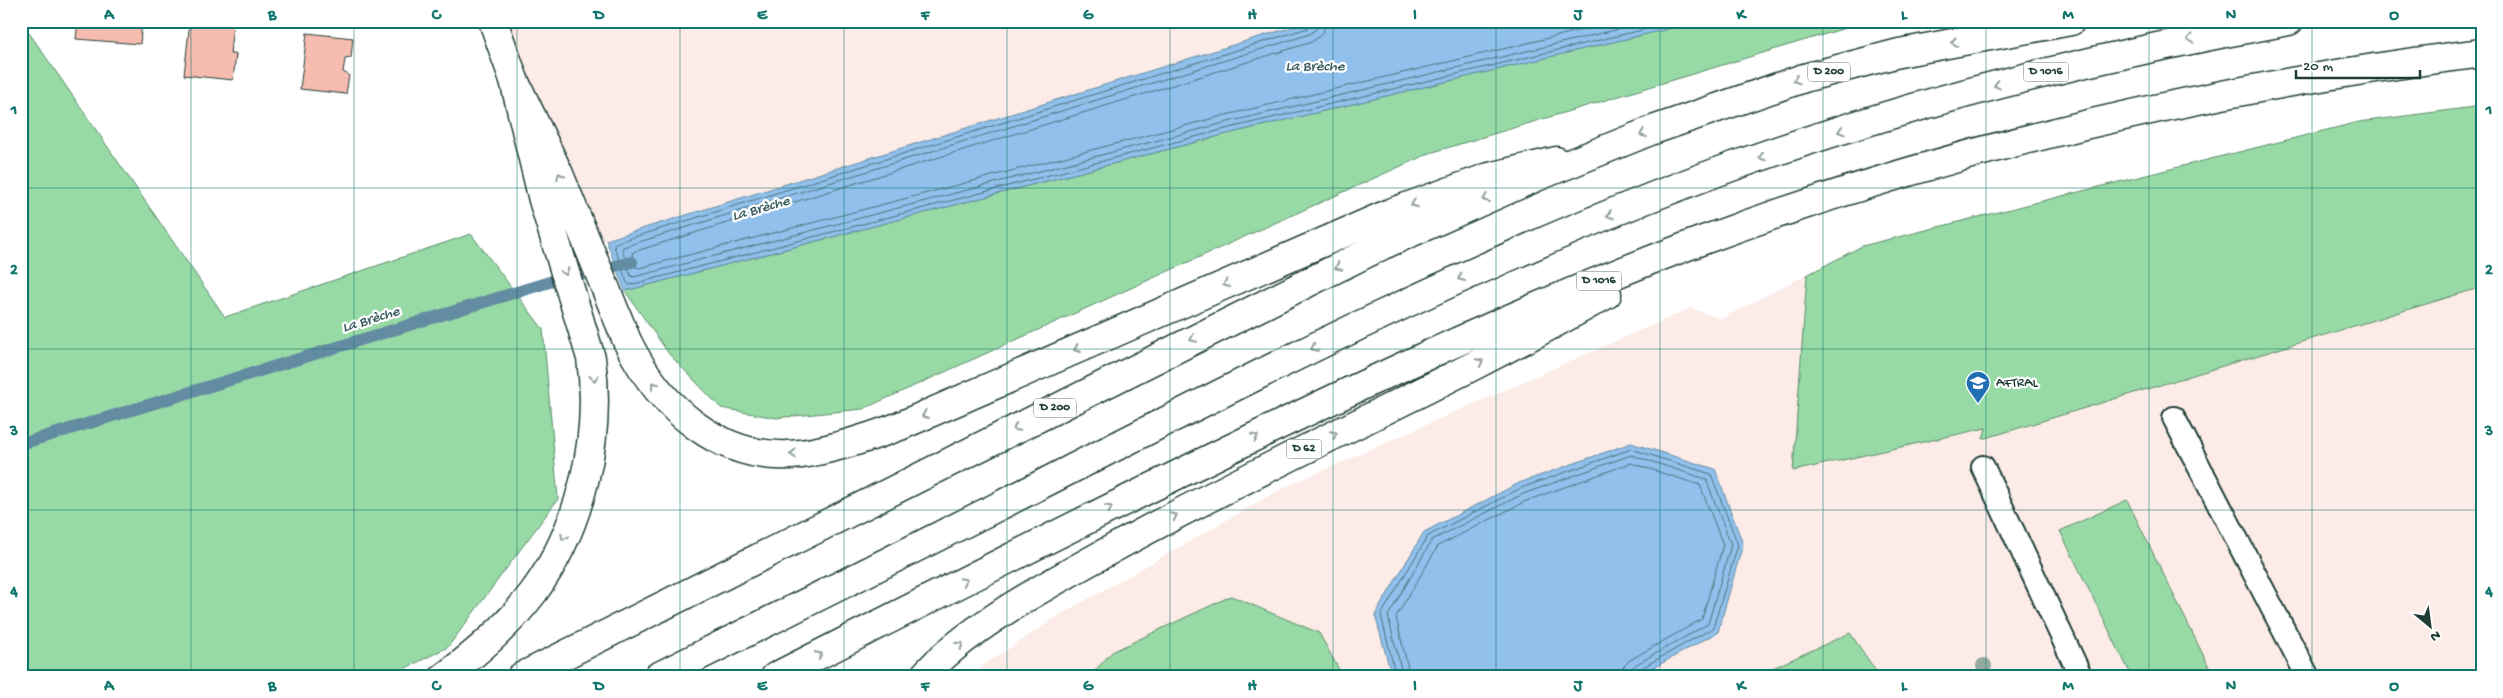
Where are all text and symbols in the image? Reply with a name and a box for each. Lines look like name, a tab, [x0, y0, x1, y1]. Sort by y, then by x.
text: A	[103, 7, 115, 26]
text: B	[267, 7, 277, 26]
text: C	[431, 7, 442, 26]
text: D	[592, 7, 605, 26]
text: E	[757, 7, 768, 26]
text: F	[920, 7, 931, 26]
text: G	[1083, 7, 1094, 26]
text: H	[1247, 7, 1257, 26]
text: I	[1413, 7, 1417, 26]
text: J	[1573, 7, 1584, 26]
text: K	[1736, 7, 1748, 26]
text: L	[1901, 7, 1908, 26]
text: M	[2062, 7, 2074, 26]
text: N	[2226, 7, 2237, 26]
text: O	[2389, 7, 2399, 26]
one-way arrow	[2185, 34, 2194, 44]
one-way arrow	[1950, 36, 1959, 46]
scale bar	[2296, 48, 2419, 80]
water label: La Brèche	[1286, 58, 1346, 76]
text: 20 m	[2303, 58, 2333, 76]
road number: D 200	[1808, 62, 1850, 82]
road number: D 1016	[2024, 62, 2068, 82]
one-way arrow	[1793, 75, 1801, 85]
one-way arrow	[1993, 79, 2002, 90]
text: 1	[10, 102, 17, 121]
text: 1	[2485, 102, 2492, 121]
one-way arrow	[1838, 125, 1846, 135]
one-way arrow	[1639, 128, 1648, 138]
one-way arrow	[1758, 151, 1767, 161]
one-way arrow	[556, 172, 566, 181]
water label: La Brèche	[730, 192, 793, 226]
one-way arrow	[1482, 193, 1490, 203]
one-way arrow	[1410, 198, 1419, 208]
one-way arrow	[1606, 209, 1615, 219]
one-way arrow	[1334, 261, 1343, 271]
text: 2	[10, 262, 18, 281]
text: 2	[2485, 262, 2493, 281]
one-way arrow	[560, 267, 570, 276]
one-way arrow	[1457, 272, 1466, 282]
road number: D 1016	[1576, 272, 1622, 290]
one-way arrow	[1222, 278, 1231, 289]
water label: La Brèche	[340, 302, 403, 337]
one-way arrow	[1189, 333, 1198, 343]
one-way arrow	[1310, 342, 1319, 352]
one-way arrow	[1073, 343, 1082, 354]
one-way arrow	[1474, 358, 1483, 368]
school or university icon: AFTRAL	[1965, 370, 1991, 404]
one-way arrow	[588, 375, 599, 383]
place label: AFTRAL	[1996, 375, 2038, 392]
one-way arrow	[651, 382, 659, 391]
road number: D 200	[1034, 398, 1076, 418]
one-way arrow	[921, 409, 930, 420]
one-way arrow	[1012, 421, 1021, 432]
text: 3	[9, 423, 18, 442]
text: 3	[2484, 423, 2493, 442]
one-way arrow	[1329, 430, 1338, 441]
one-way arrow	[1249, 433, 1258, 443]
road number: D 62	[1286, 439, 1322, 458]
one-way arrow	[788, 449, 796, 460]
one-way arrow	[1103, 504, 1112, 514]
one-way arrow	[1168, 512, 1177, 522]
one-way arrow	[560, 532, 571, 541]
one-way arrow	[958, 577, 967, 587]
text: 4	[9, 584, 18, 603]
text: 4	[2484, 584, 2493, 603]
north arrow	[2406, 600, 2456, 650]
text: N	[2427, 626, 2443, 645]
one-way arrow	[954, 642, 963, 650]
one-way arrow	[813, 651, 822, 661]
text: A	[103, 678, 115, 697]
text: B	[267, 678, 277, 697]
text: C	[431, 678, 442, 697]
text: D	[592, 678, 605, 697]
text: E	[757, 678, 768, 697]
text: F	[920, 678, 931, 697]
text: G	[1083, 678, 1094, 697]
text: H	[1247, 678, 1257, 697]
text: I	[1413, 678, 1417, 697]
text: J	[1573, 678, 1584, 697]
text: K	[1736, 678, 1748, 697]
text: L	[1901, 678, 1908, 697]
text: M	[2062, 678, 2074, 697]
text: N	[2226, 678, 2237, 697]
text: O	[2389, 678, 2399, 697]

